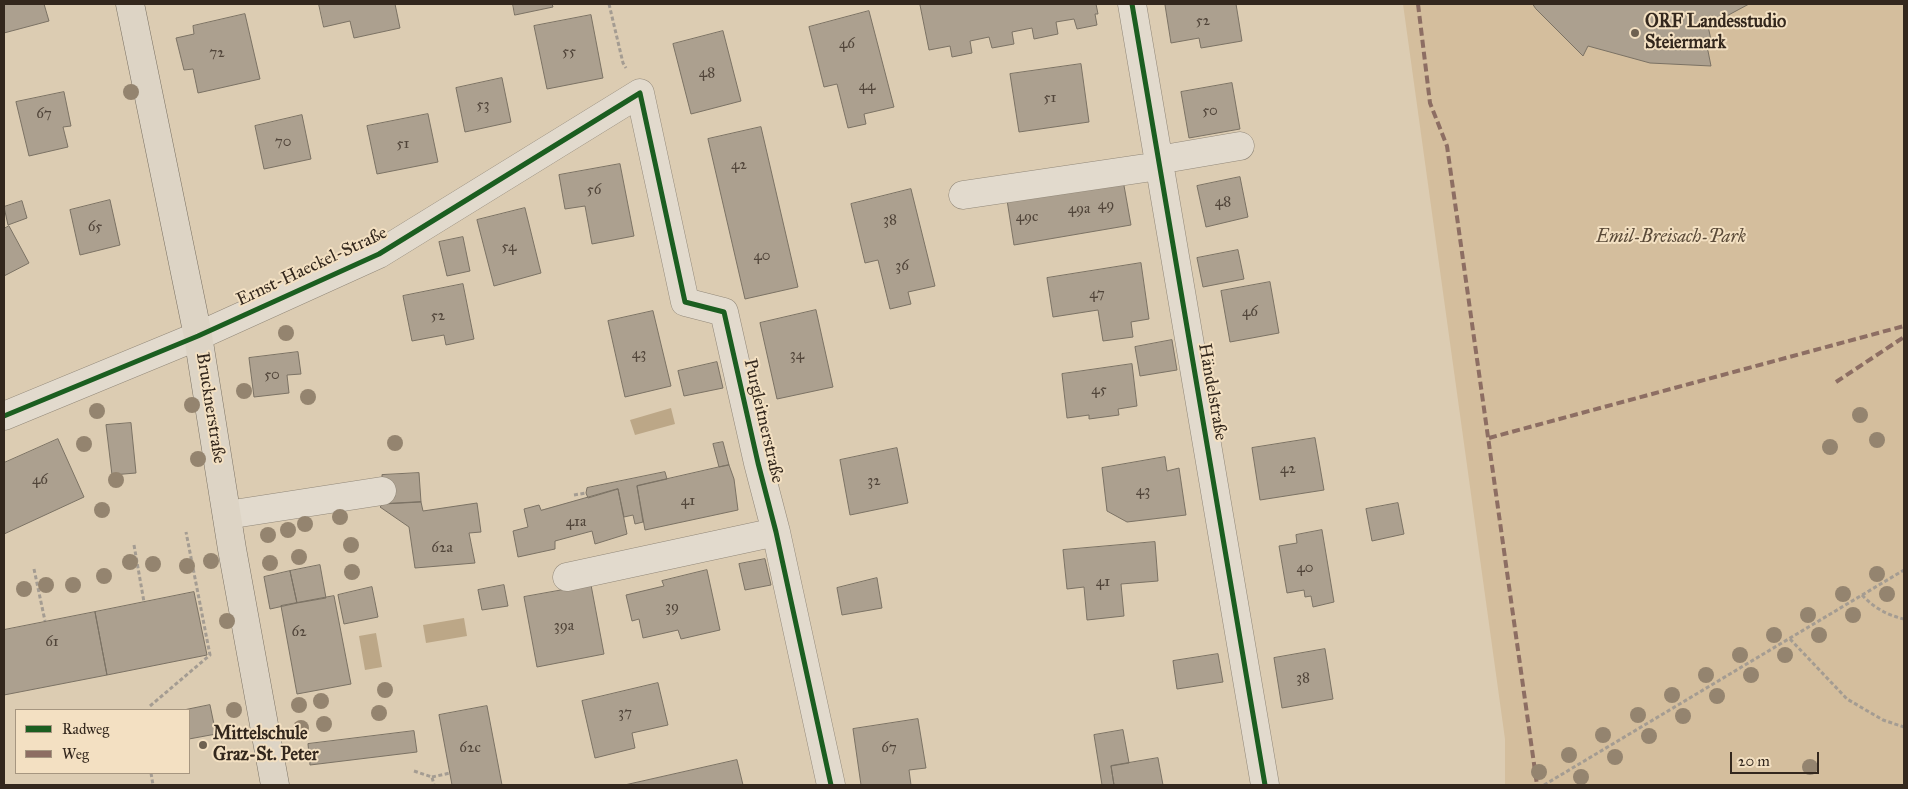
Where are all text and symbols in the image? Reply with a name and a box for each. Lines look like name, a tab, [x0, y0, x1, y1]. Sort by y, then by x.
house number: 52	[1196, 12, 1210, 30]
place label: ORF Landesstudio Steiermark	[1645, 12, 1786, 54]
marker: ORF Landesstudio Steiermark	[1629, 27, 1641, 39]
house number: 46	[839, 35, 855, 53]
house number: 55	[562, 43, 576, 61]
house number: 72	[209, 44, 225, 62]
house number: 48	[699, 64, 715, 82]
house number: 44	[859, 77, 875, 95]
house number: 51	[1044, 89, 1056, 107]
house number: 53	[477, 96, 489, 114]
house number: 50	[1202, 102, 1218, 120]
house number: 67	[36, 105, 52, 123]
house number: 70	[275, 133, 291, 151]
house number: 51	[397, 135, 409, 153]
house number: 42	[731, 156, 747, 174]
house number: 56	[587, 181, 601, 199]
house number: 48	[1215, 193, 1231, 211]
house number: 49	[1098, 196, 1114, 214]
house number: 49a	[1068, 200, 1090, 218]
house number: 49c	[1016, 208, 1038, 226]
house number: 38	[883, 211, 897, 229]
house number: 65	[88, 218, 102, 236]
street label: Ernst-Haeckel-Straße	[233, 223, 391, 311]
park label: Emil-Breisach-Park	[1596, 227, 1746, 249]
house number: 54	[502, 238, 516, 256]
house number: 40	[753, 247, 771, 265]
house number: 36	[895, 257, 909, 275]
house number: 47	[1089, 285, 1105, 303]
house number: 46	[1242, 303, 1258, 321]
house number: 52	[431, 307, 445, 325]
street label: Händelstraße	[1193, 342, 1231, 442]
house number: 43	[632, 345, 646, 363]
house number: 34	[790, 346, 804, 364]
street label: Brucknerstraße	[191, 351, 229, 465]
street label: Purgleitnerstraße	[738, 357, 788, 485]
house number: 50	[264, 366, 280, 384]
house number: 45	[1091, 381, 1107, 399]
house number: 42	[1280, 460, 1296, 478]
house number: 46	[32, 471, 48, 489]
house number: 32	[867, 472, 881, 490]
house number: 43	[1136, 482, 1150, 500]
house number: 41	[681, 492, 695, 510]
house number: 41a	[566, 513, 586, 531]
house number: 62a	[431, 539, 453, 557]
house number: 40	[1296, 559, 1314, 577]
house number: 41	[1096, 573, 1110, 591]
house number: 39	[665, 598, 679, 616]
house number: 39a	[554, 617, 574, 635]
house number: 62	[291, 623, 307, 641]
house number: 61	[45, 633, 59, 651]
house number: 38	[1296, 669, 1310, 687]
house number: 37	[618, 704, 632, 722]
legend	[15, 709, 190, 774]
text: Radweg	[62, 720, 109, 738]
place label: Mittelschule Graz-St. Peter	[213, 724, 319, 766]
marker: Mittelschule Graz-St. Peter	[197, 739, 209, 751]
house number: 62c	[459, 739, 481, 757]
house number: 67	[881, 739, 897, 757]
scale bar	[1733, 742, 1822, 774]
text: Weg	[62, 745, 89, 763]
text: 20 m	[1738, 752, 1770, 770]

